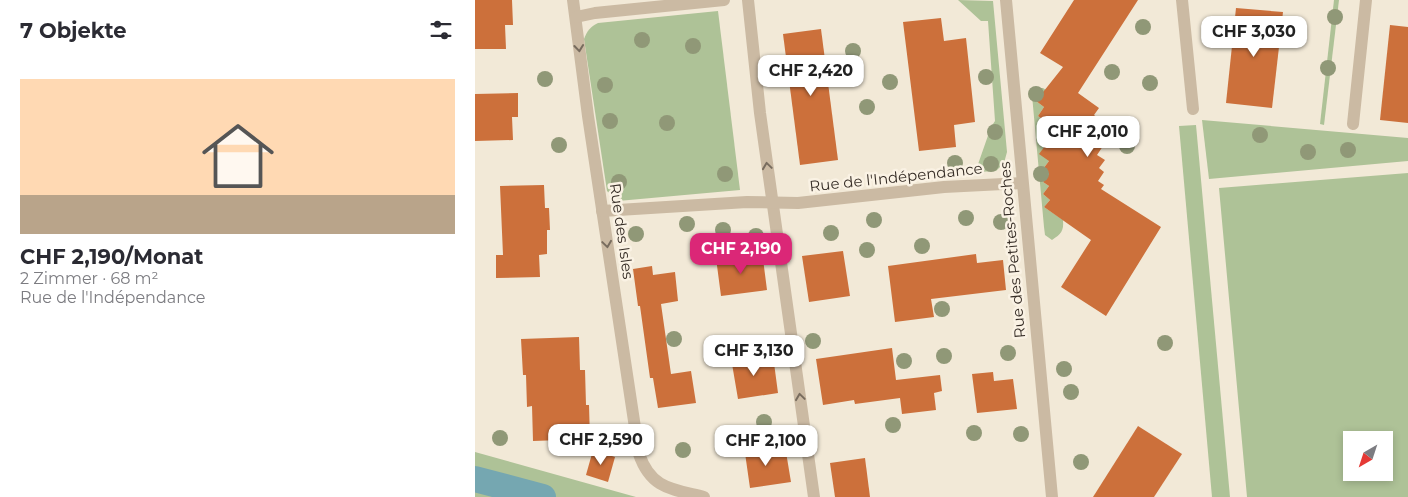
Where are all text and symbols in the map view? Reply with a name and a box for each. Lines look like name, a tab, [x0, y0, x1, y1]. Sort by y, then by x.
pin: CHF 3,030	[1197, 15, 1311, 58]
icon: filters	[427, 16, 455, 44]
text: 7 Objekte	[20, 18, 127, 43]
text: CHF 3,030	[1212, 22, 1296, 41]
one-way arrow	[573, 45, 584, 53]
pin: CHF 2,420	[754, 54, 868, 97]
text: CHF 2,420	[769, 61, 853, 80]
icon: home	[193, 111, 283, 201]
pin: CHF 2,010	[1031, 116, 1145, 158]
text: CHF 2,010	[1048, 122, 1128, 141]
street label: Rue de l'Indépendance	[809, 158, 983, 196]
street label: Rue des Petites-Roches	[995, 161, 1029, 339]
one-way arrow	[763, 162, 773, 171]
street label: Rue des Isles	[606, 182, 638, 280]
pin: CHF 2,190	[684, 232, 798, 275]
text: CHF 2,190	[701, 239, 781, 258]
one-way arrow	[601, 240, 612, 248]
text: CHF 2,190/Monat	[20, 244, 203, 269]
text: 2 Zimmer · 68 m²	[20, 269, 158, 288]
text: Rue de l'Indépendance	[20, 288, 206, 307]
pin: CHF 3,130	[697, 334, 811, 377]
text: CHF 3,130	[714, 341, 794, 360]
one-way arrow	[795, 392, 805, 401]
pin: CHF 2,590	[544, 424, 658, 466]
pin: CHF 2,100	[709, 424, 823, 467]
text: CHF 2,590	[559, 430, 643, 449]
text: CHF 2,100	[726, 431, 806, 450]
north arrow	[1343, 431, 1393, 481]
map controls	[1343, 431, 1393, 481]

